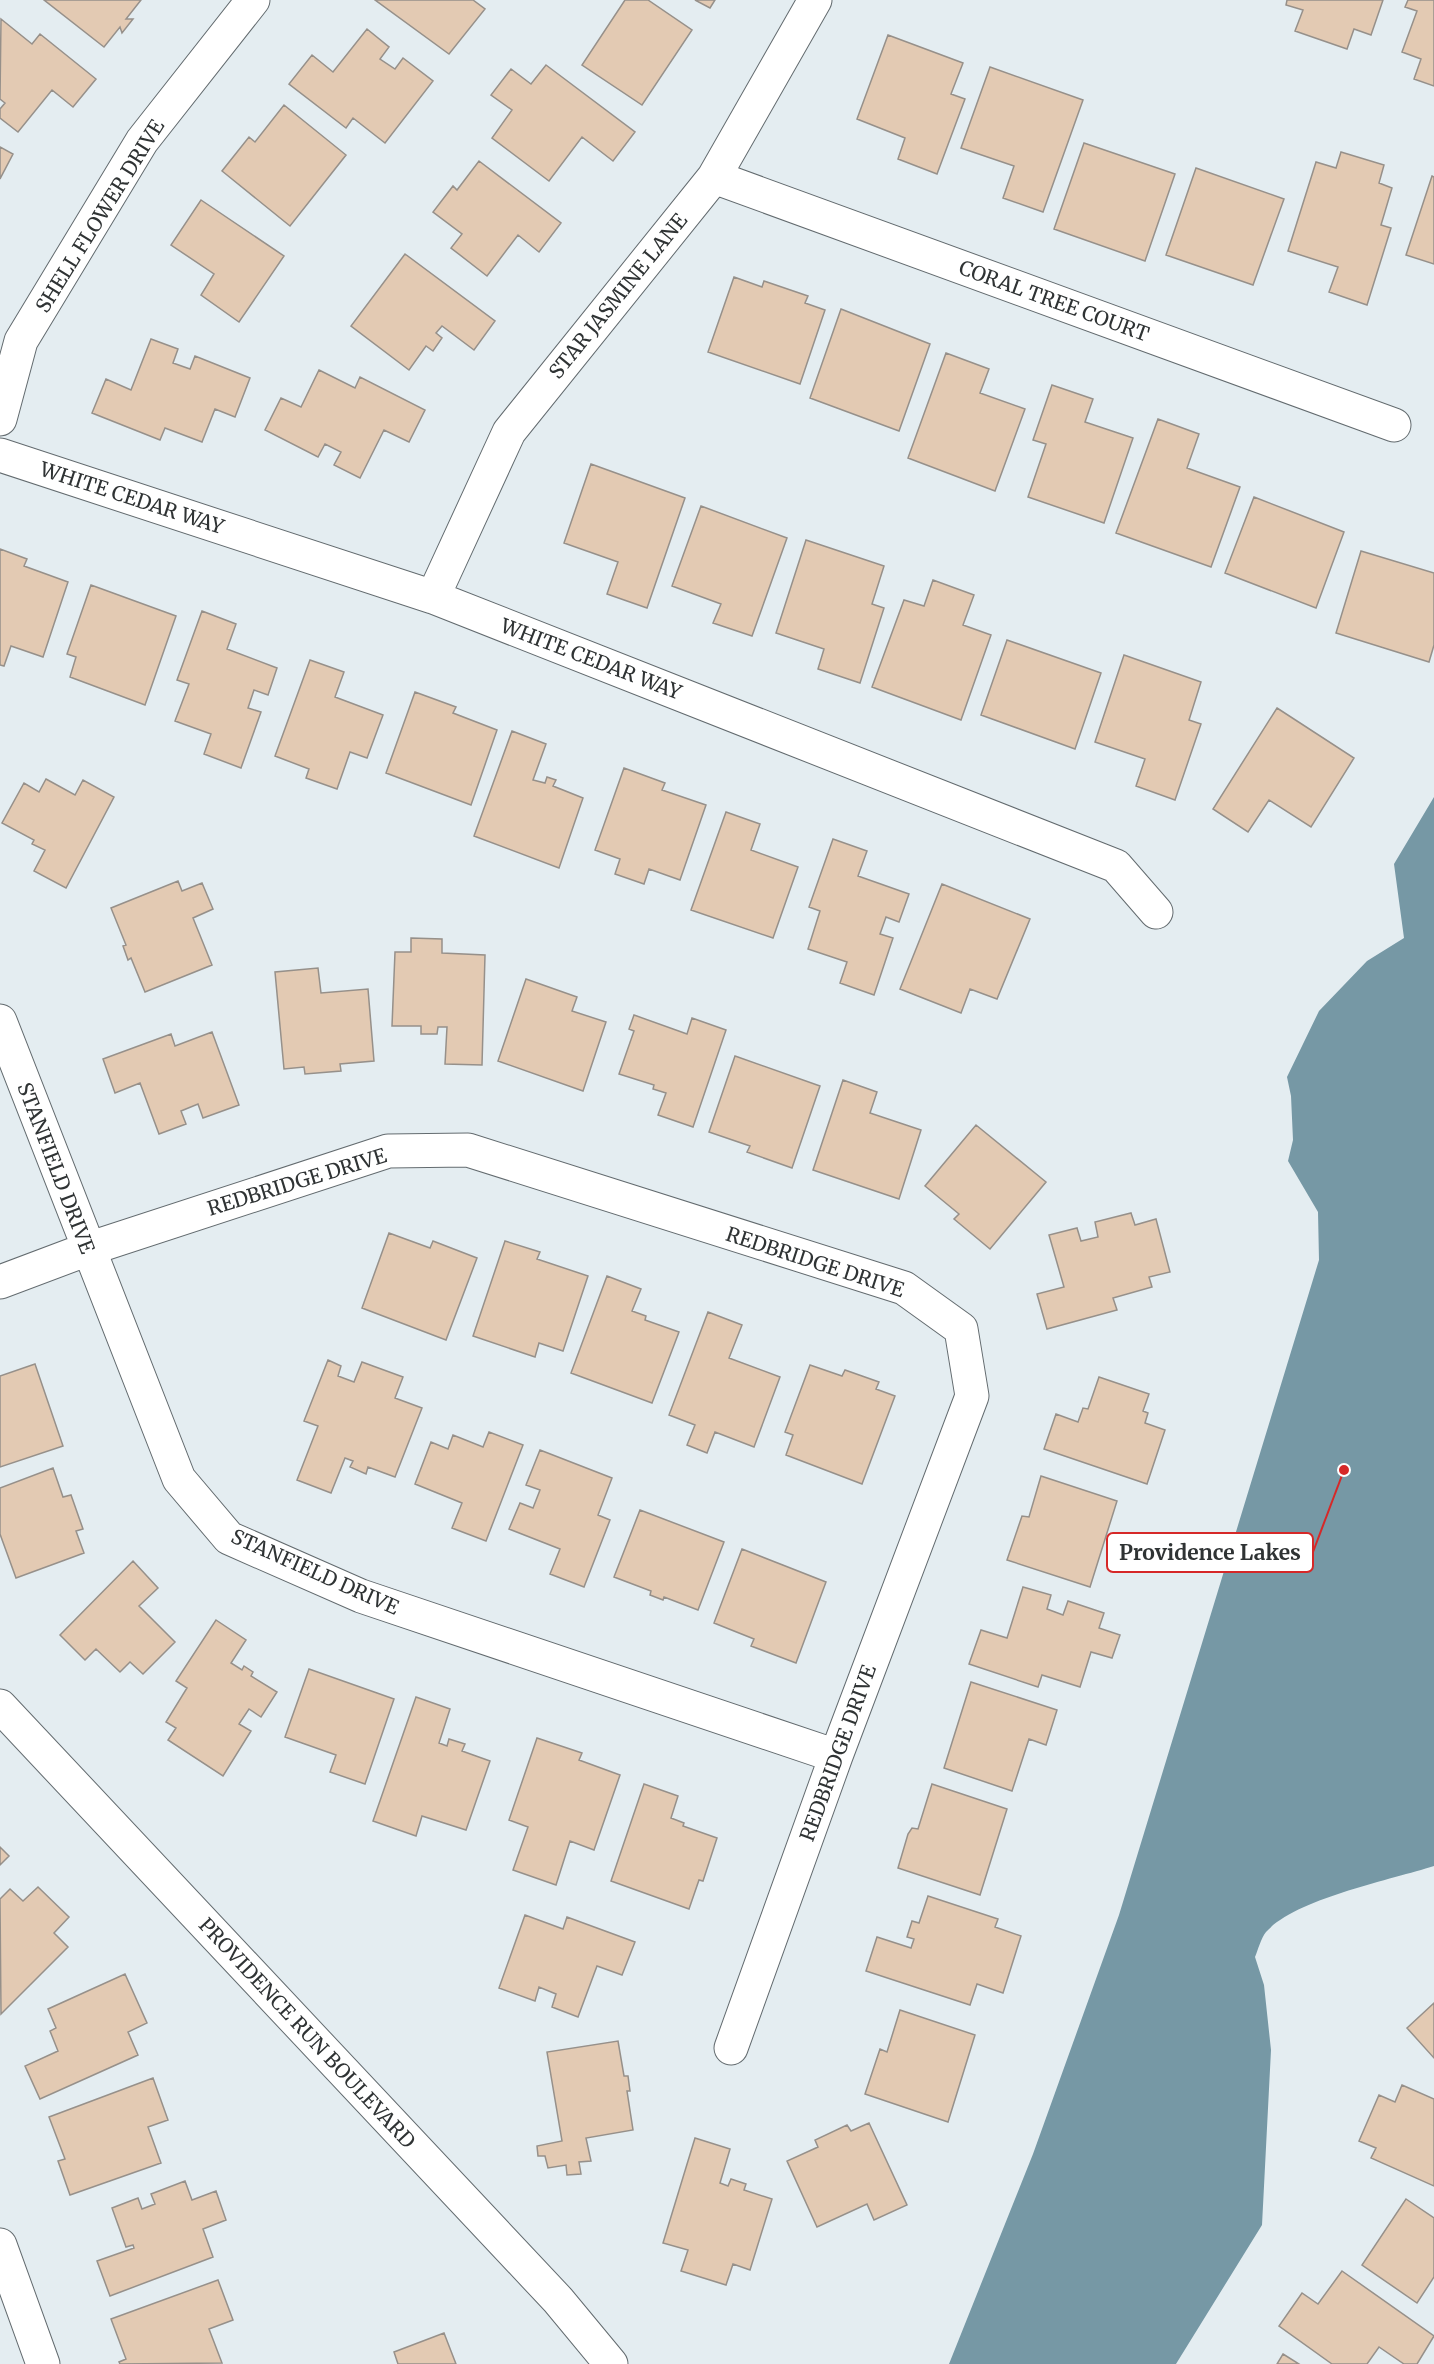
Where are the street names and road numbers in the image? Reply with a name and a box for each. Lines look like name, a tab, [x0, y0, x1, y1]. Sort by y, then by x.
street label: SHELL FLOWER DRIVE	[30, 114, 169, 317]
street label: STAR JASMINE LANE	[543, 208, 692, 383]
street label: CORAL TREE COURT	[956, 255, 1153, 347]
street label: WHITE CEDAR WAY	[36, 456, 228, 539]
street label: WHITE CEDAR WAY	[496, 612, 686, 705]
street label: STANFIELD DRIVE	[12, 1079, 101, 1257]
street label: REDBRIDGE DRIVE	[204, 1142, 390, 1221]
street label: REDBRIDGE DRIVE	[723, 1221, 908, 1302]
street label: STANFIELD DRIVE	[227, 1523, 403, 1620]
street label: REDBRIDGE DRIVE	[794, 1661, 881, 1844]
street label: PROVIDENCE RUN BOULEVARD	[194, 1912, 421, 2153]

